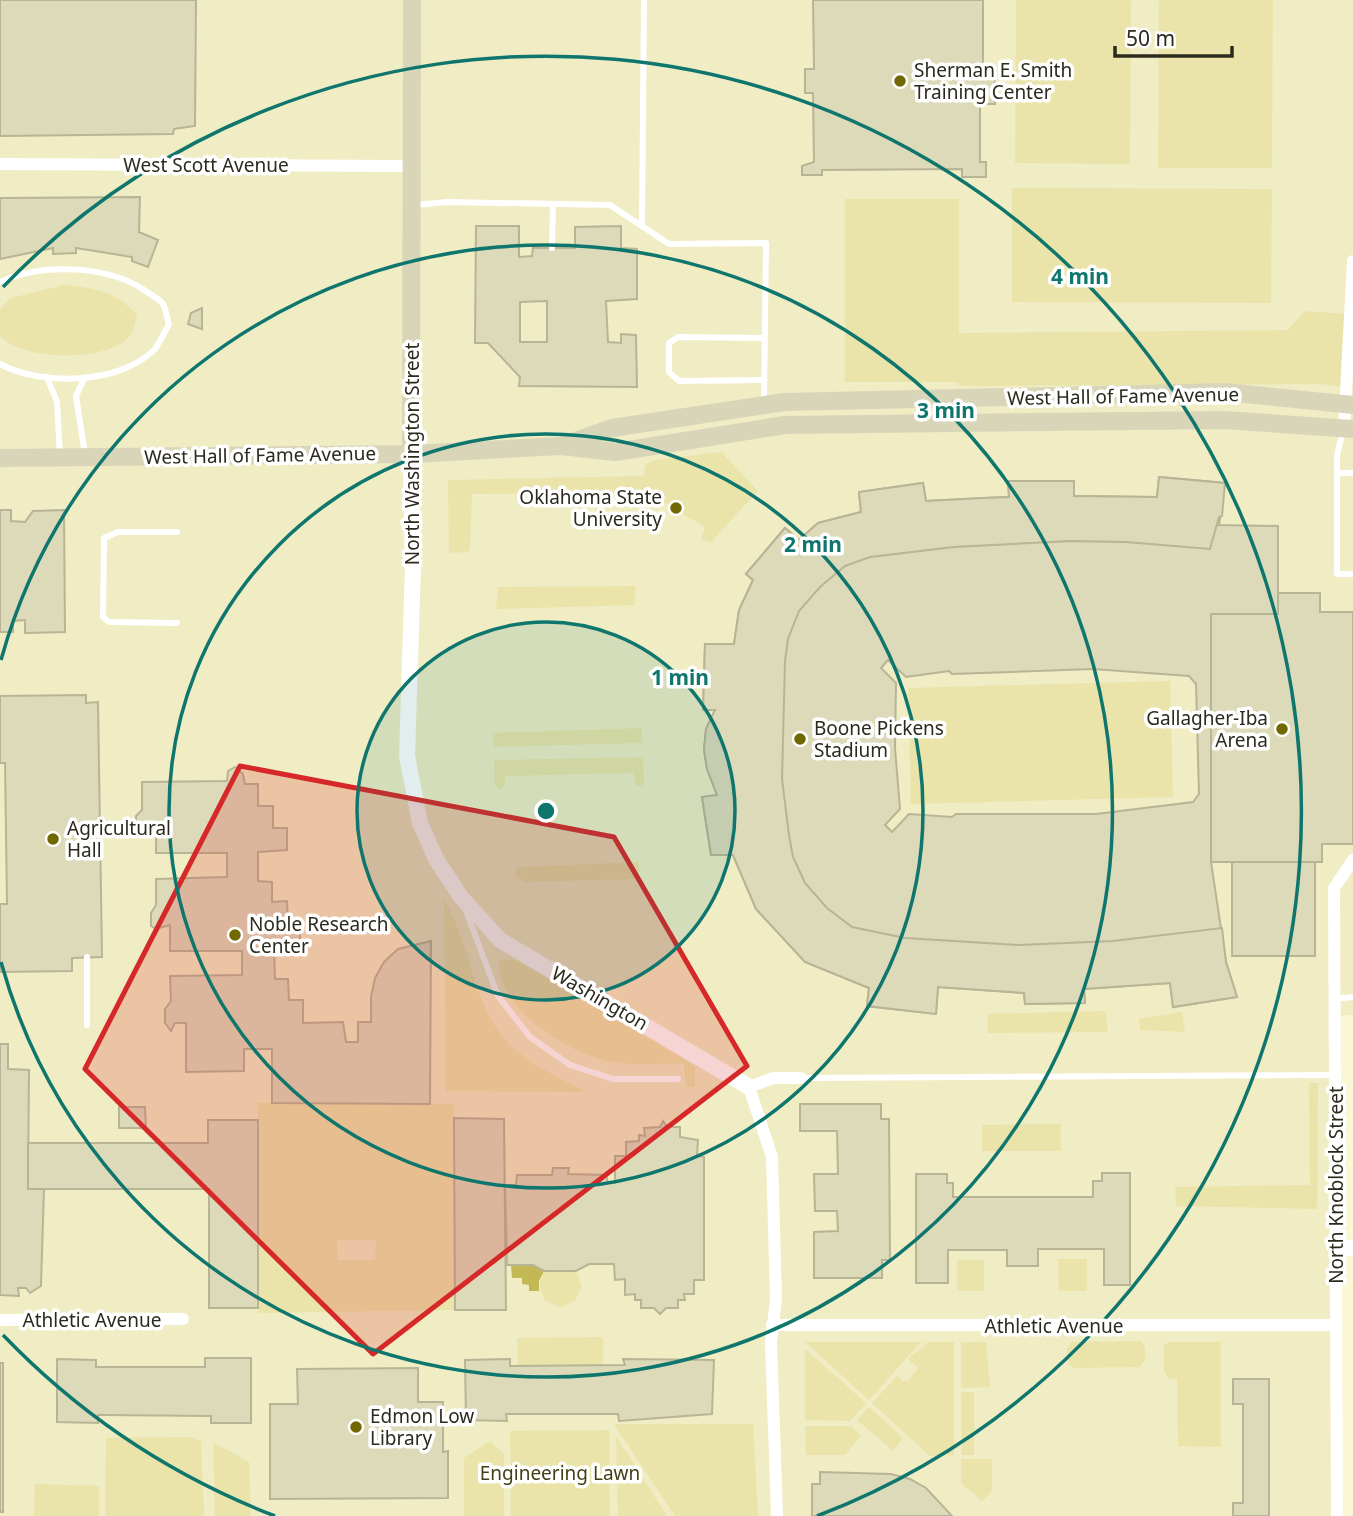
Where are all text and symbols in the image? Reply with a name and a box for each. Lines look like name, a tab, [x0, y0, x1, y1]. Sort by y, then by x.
scale bar	[1115, 14, 1232, 58]
text: 50 m	[1126, 24, 1175, 52]
place label: Sherman E. Smith Training Center	[914, 57, 1072, 105]
marker: Sherman E. Smith Training Center	[892, 73, 908, 89]
street label: West Scott Avenue	[123, 152, 289, 178]
text: 4 min	[1051, 262, 1109, 290]
street label: North Washington Street	[399, 343, 425, 565]
street label: West Hall of Fame Avenue	[1007, 381, 1239, 411]
text: 3 min	[917, 396, 975, 424]
street label: West Hall of Fame Avenue	[144, 440, 376, 470]
place label: Oklahoma State University	[519, 484, 662, 532]
marker: Oklahoma State University	[668, 500, 684, 516]
text: 2 min	[784, 530, 842, 558]
text: 1 min	[651, 663, 709, 691]
place label: Gallagher-Iba Arena	[1146, 705, 1268, 753]
place label: Boone Pickens Stadium	[814, 715, 944, 763]
marker: Gallagher-Iba Arena	[1274, 721, 1290, 737]
marker: Boone Pickens Stadium	[792, 731, 808, 747]
centre of rings	[534, 799, 558, 823]
place label: Agricultural Hall	[67, 815, 171, 863]
marker: Agricultural Hall	[45, 831, 61, 847]
place label: Noble Research Center	[249, 911, 389, 959]
marker: Noble Research Center	[227, 927, 243, 943]
street label: Washington	[547, 960, 653, 1036]
street label: North Knoblock Street	[1323, 1086, 1349, 1284]
street label: Athletic Avenue	[23, 1307, 161, 1333]
street label: Athletic Avenue	[985, 1313, 1123, 1339]
place label: Edmon Low Library	[370, 1403, 474, 1451]
marker: Edmon Low Library	[348, 1419, 364, 1435]
park label: Engineering Lawn	[480, 1460, 640, 1486]

